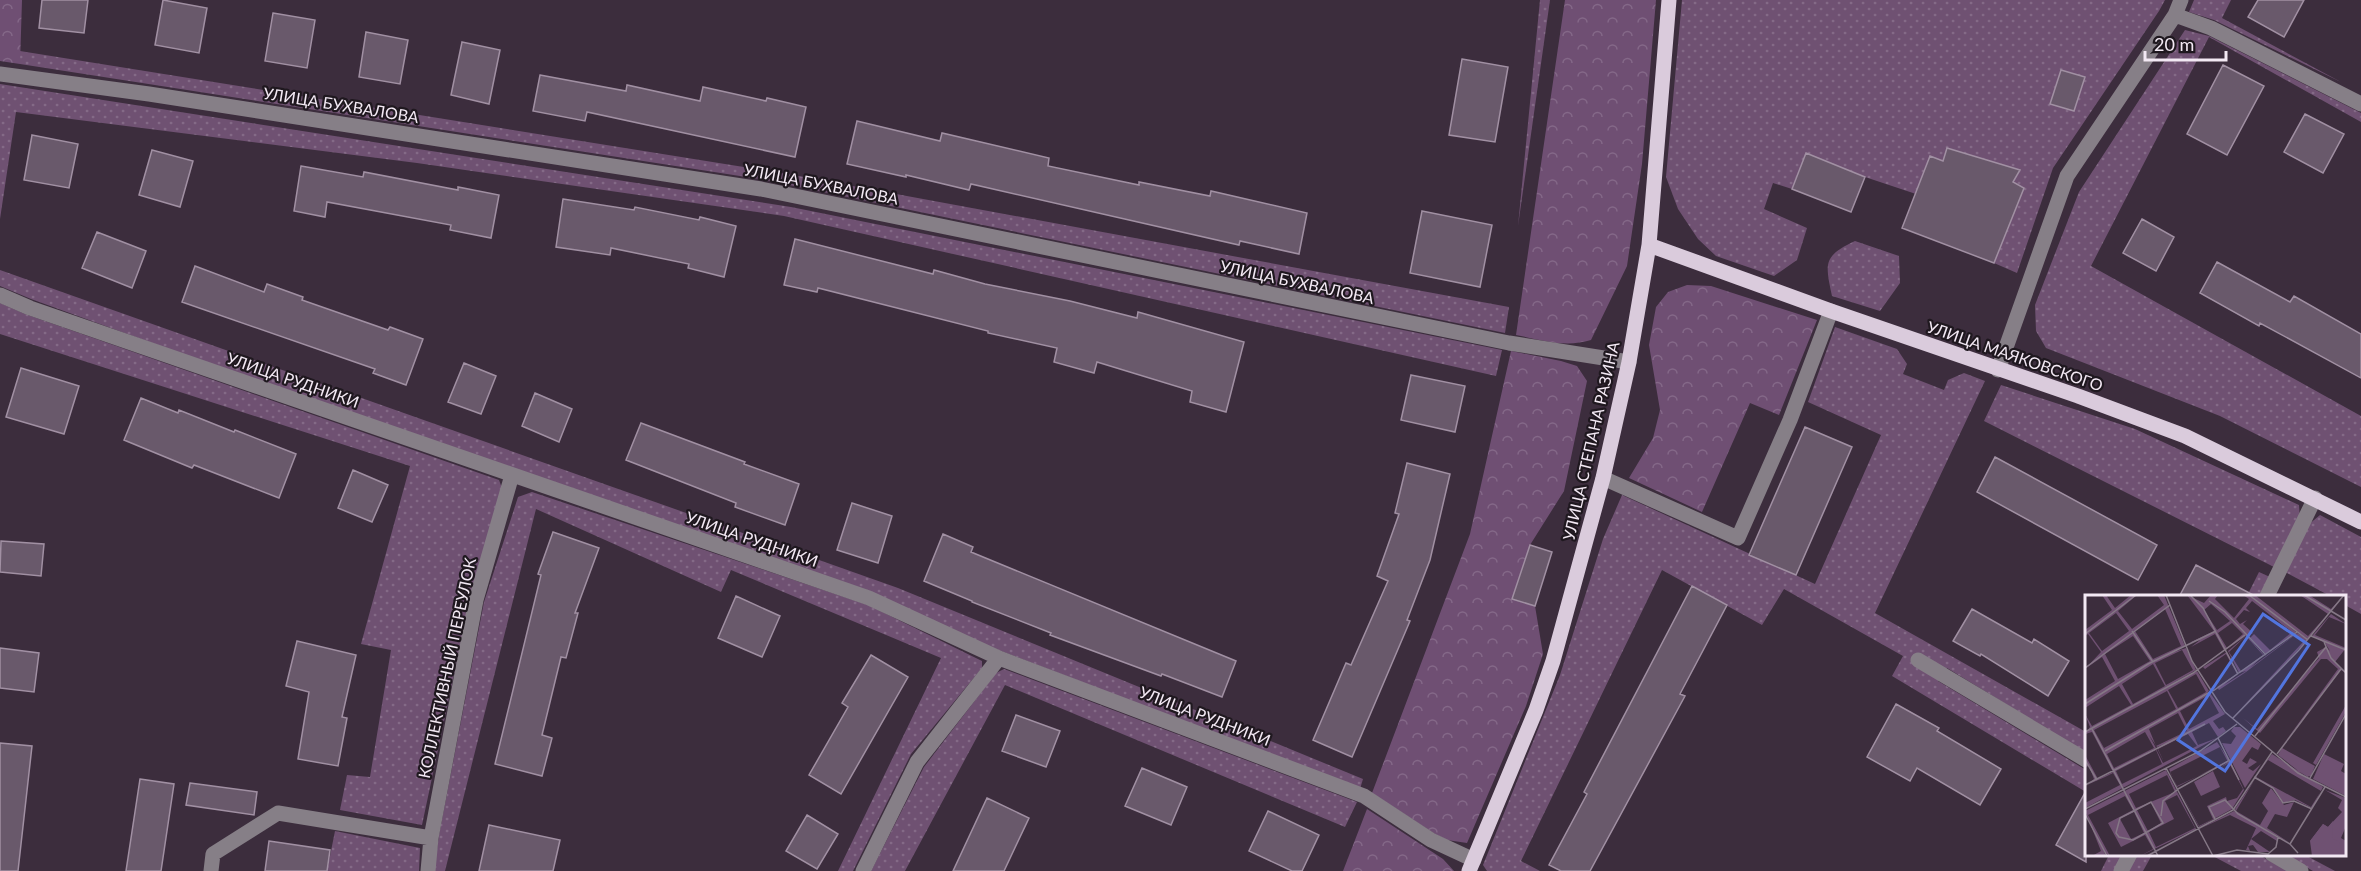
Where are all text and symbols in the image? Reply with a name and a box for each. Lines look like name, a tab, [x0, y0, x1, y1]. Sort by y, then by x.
scale bar	[2145, 24, 2226, 62]
text: 20 m	[2154, 33, 2194, 55]
street label: УЛИЦА БУХВАЛОВА	[262, 83, 420, 126]
street label: УЛИЦА БУХВАЛОВА	[742, 159, 900, 208]
street label: УЛИЦА БУХВАЛОВА	[1218, 256, 1376, 307]
street label: УЛИЦА МАЯКОВСКОГО	[1925, 317, 2106, 395]
street label: УЛИЦА СТЕПАНА РАЗИНА	[1558, 339, 1623, 542]
street label: УЛИЦА РУДНИКИ	[224, 348, 362, 411]
street label: УЛИЦА РУДНИКИ	[683, 507, 821, 570]
street label: КОЛЛЕКТИВНЫЙ ПЕРЕУЛОК	[414, 556, 479, 780]
inset map	[2085, 595, 2346, 856]
street label: УЛИЦА РУДНИКИ	[1137, 682, 1273, 749]

